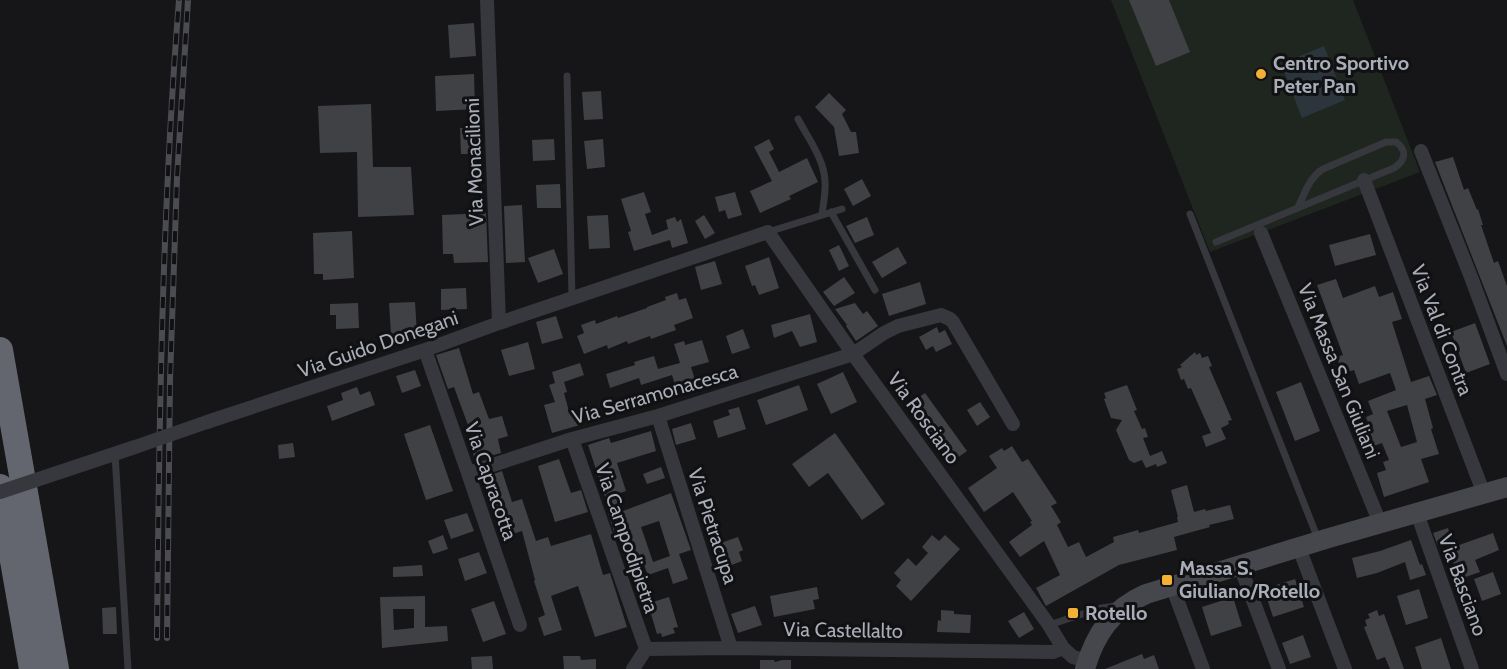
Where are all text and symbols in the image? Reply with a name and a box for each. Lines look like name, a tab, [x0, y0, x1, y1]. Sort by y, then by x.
place label: Centro Sportivo Peter Pan	[1273, 51, 1409, 98]
marker: Centro Sportivo Peter Pan	[1254, 67, 1268, 81]
street label: Via Monacilioni	[460, 98, 488, 226]
street label: Via Val di Contra	[1406, 261, 1478, 399]
street label: Via Massa San Giuliani	[1293, 280, 1385, 462]
street label: Via Guido Donegani	[295, 305, 461, 383]
street label: Via Serramonacesca	[570, 359, 741, 429]
street label: Via Rosciano	[883, 367, 965, 469]
street label: Via Capracotta	[460, 419, 523, 544]
street label: Via Campodipietra	[590, 460, 664, 616]
street label: Via Pietracupa	[683, 465, 743, 587]
street label: Via Basciano	[1434, 531, 1492, 639]
place label: Massa S. Giuliano/Rotello	[1179, 556, 1320, 603]
marker: Massa S. Giuliano/Rotello	[1160, 573, 1174, 587]
place label: Rotello	[1085, 601, 1147, 625]
marker: Rotello	[1066, 606, 1080, 620]
street label: Via Castellalto	[783, 617, 903, 643]

